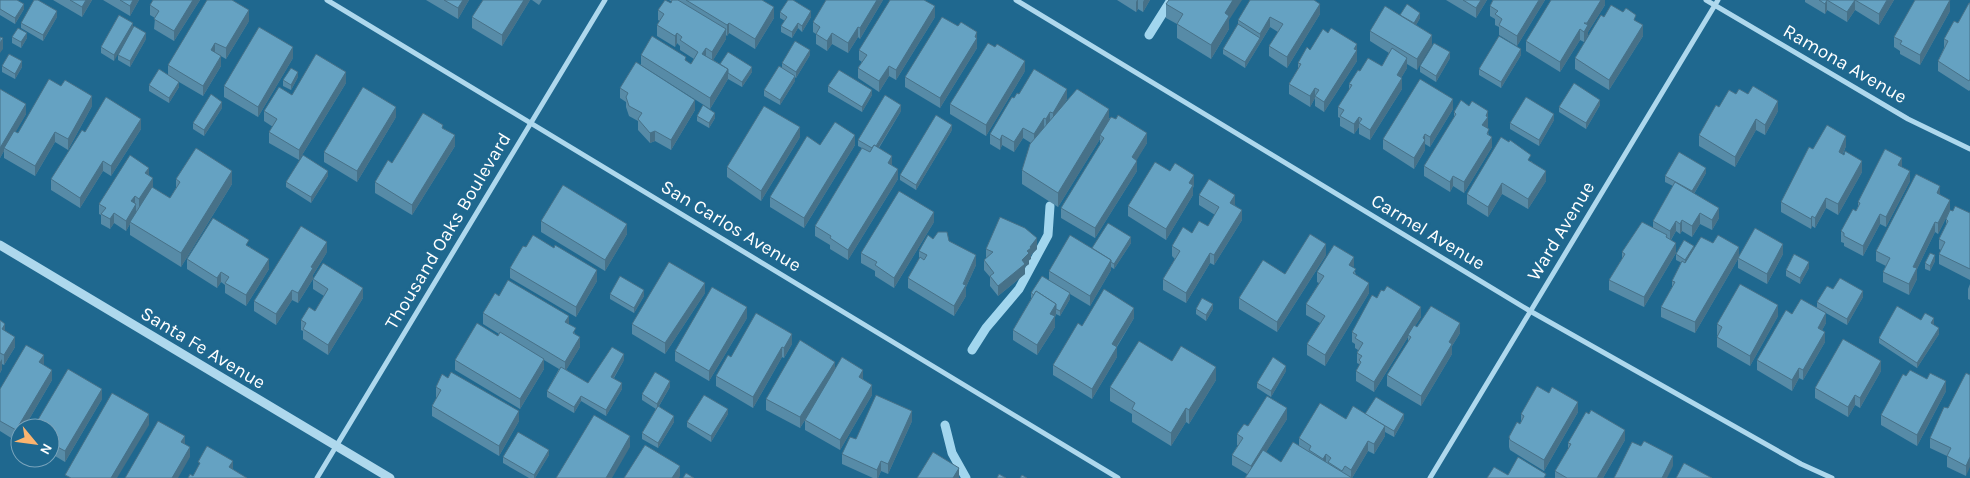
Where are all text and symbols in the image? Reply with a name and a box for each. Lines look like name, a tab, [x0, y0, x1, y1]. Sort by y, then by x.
street label: Ramona Avenue	[1779, 20, 1911, 108]
street label: Thousand Oaks Boulevard	[381, 129, 515, 333]
street label: San Carlos Avenue	[657, 175, 805, 277]
street label: Ward Avenue	[1523, 177, 1599, 285]
street label: Carmel Avenue	[1367, 189, 1489, 275]
street label: Santa Fe Avenue	[137, 302, 269, 394]
north arrow	[10, 418, 60, 468]
text: N	[36, 441, 56, 458]

